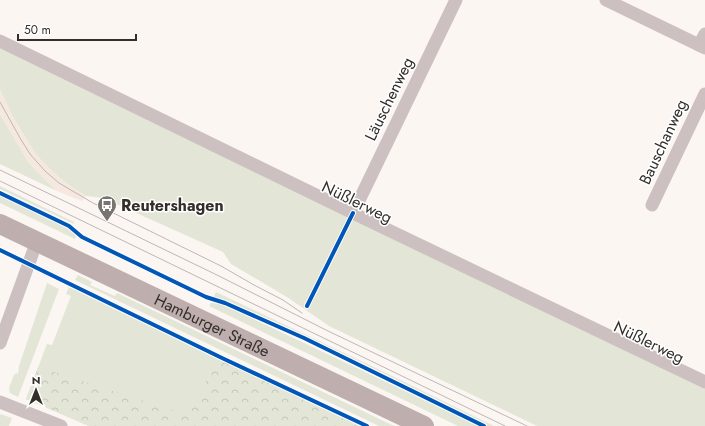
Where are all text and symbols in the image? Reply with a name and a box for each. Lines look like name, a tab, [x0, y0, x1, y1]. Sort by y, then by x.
scale bar	[18, 16, 136, 42]
text: 50 m	[24, 21, 51, 39]
street label: Läuschenweg	[359, 53, 419, 145]
street label: Bauschanweg	[633, 96, 693, 188]
street label: Nüßlerweg	[318, 175, 396, 229]
bus stop icon: Reutershagen	[96, 194, 118, 222]
place label: Reutershagen	[121, 194, 224, 217]
street label: Hamburger Straße	[151, 288, 274, 362]
street label: Nüßlerweg	[610, 315, 688, 369]
north arrow	[16, 370, 56, 410]
text: N	[32, 372, 40, 388]

